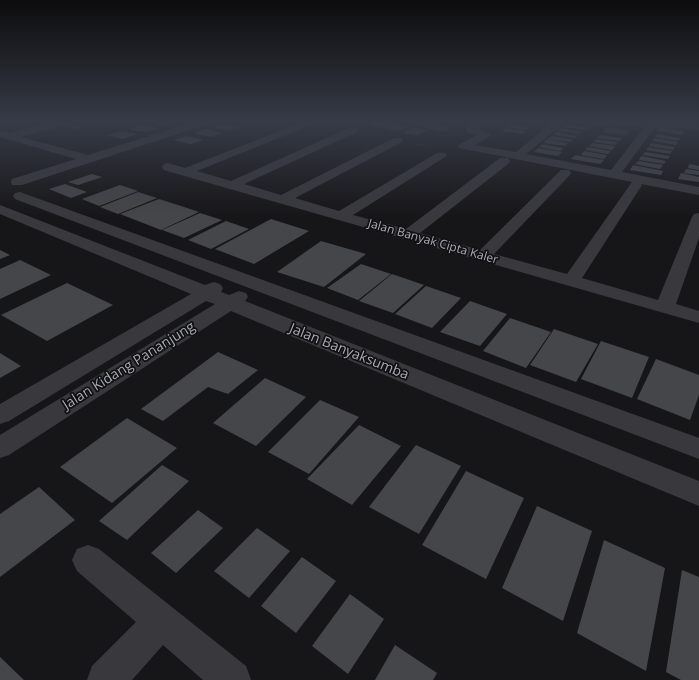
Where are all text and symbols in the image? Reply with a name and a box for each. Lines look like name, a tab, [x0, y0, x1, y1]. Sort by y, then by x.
street label: Jalan Banyak Cipta Kaler	[366, 217, 500, 267]
street label: Jalan Kidang Pananjung	[60, 318, 198, 414]
street label: Jalan Banyaksumba	[287, 320, 411, 384]

